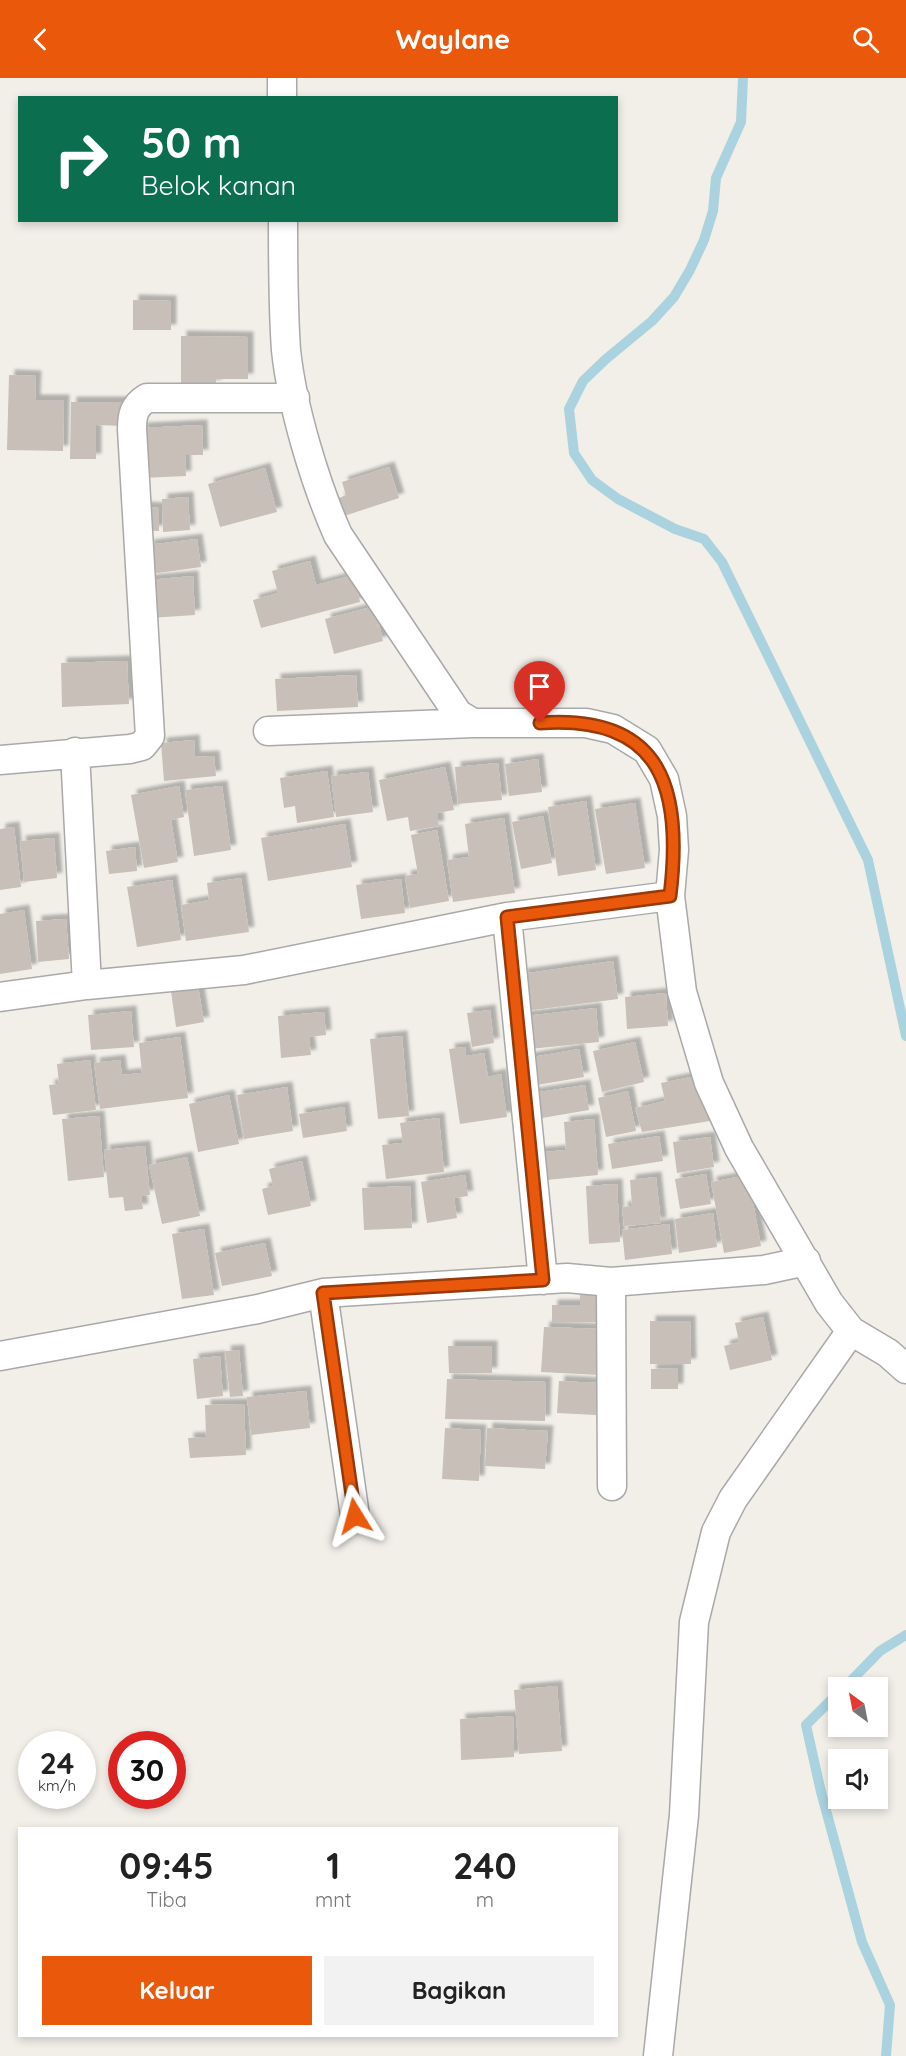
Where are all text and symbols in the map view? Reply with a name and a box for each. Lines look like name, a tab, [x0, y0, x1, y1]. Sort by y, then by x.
text: Waylane	[396, 22, 510, 56]
icon: back	[24, 23, 57, 56]
icon: search	[849, 23, 882, 56]
text: 50 m	[141, 116, 241, 169]
icon: right	[42, 120, 120, 198]
text: Belok kanan	[141, 168, 296, 202]
pin	[514, 661, 565, 723]
icon: arrive	[523, 670, 556, 703]
position arrow	[323, 1484, 387, 1548]
north arrow	[828, 1677, 888, 1737]
map controls	[828, 1677, 888, 1809]
speed limit sign: 30	[108, 1731, 186, 1809]
text: 24	[40, 1744, 74, 1782]
button: sound	[828, 1749, 888, 1809]
text: km/h	[38, 1776, 76, 1795]
text: 09:45	[119, 1843, 214, 1888]
text: 1	[326, 1843, 340, 1888]
text: 240	[453, 1843, 517, 1888]
text: Tiba	[146, 1887, 187, 1912]
text: mnt	[315, 1887, 352, 1912]
text: m	[476, 1887, 494, 1912]
button: Keluar	[42, 1956, 312, 2025]
button: Bagikan	[324, 1956, 594, 2025]

